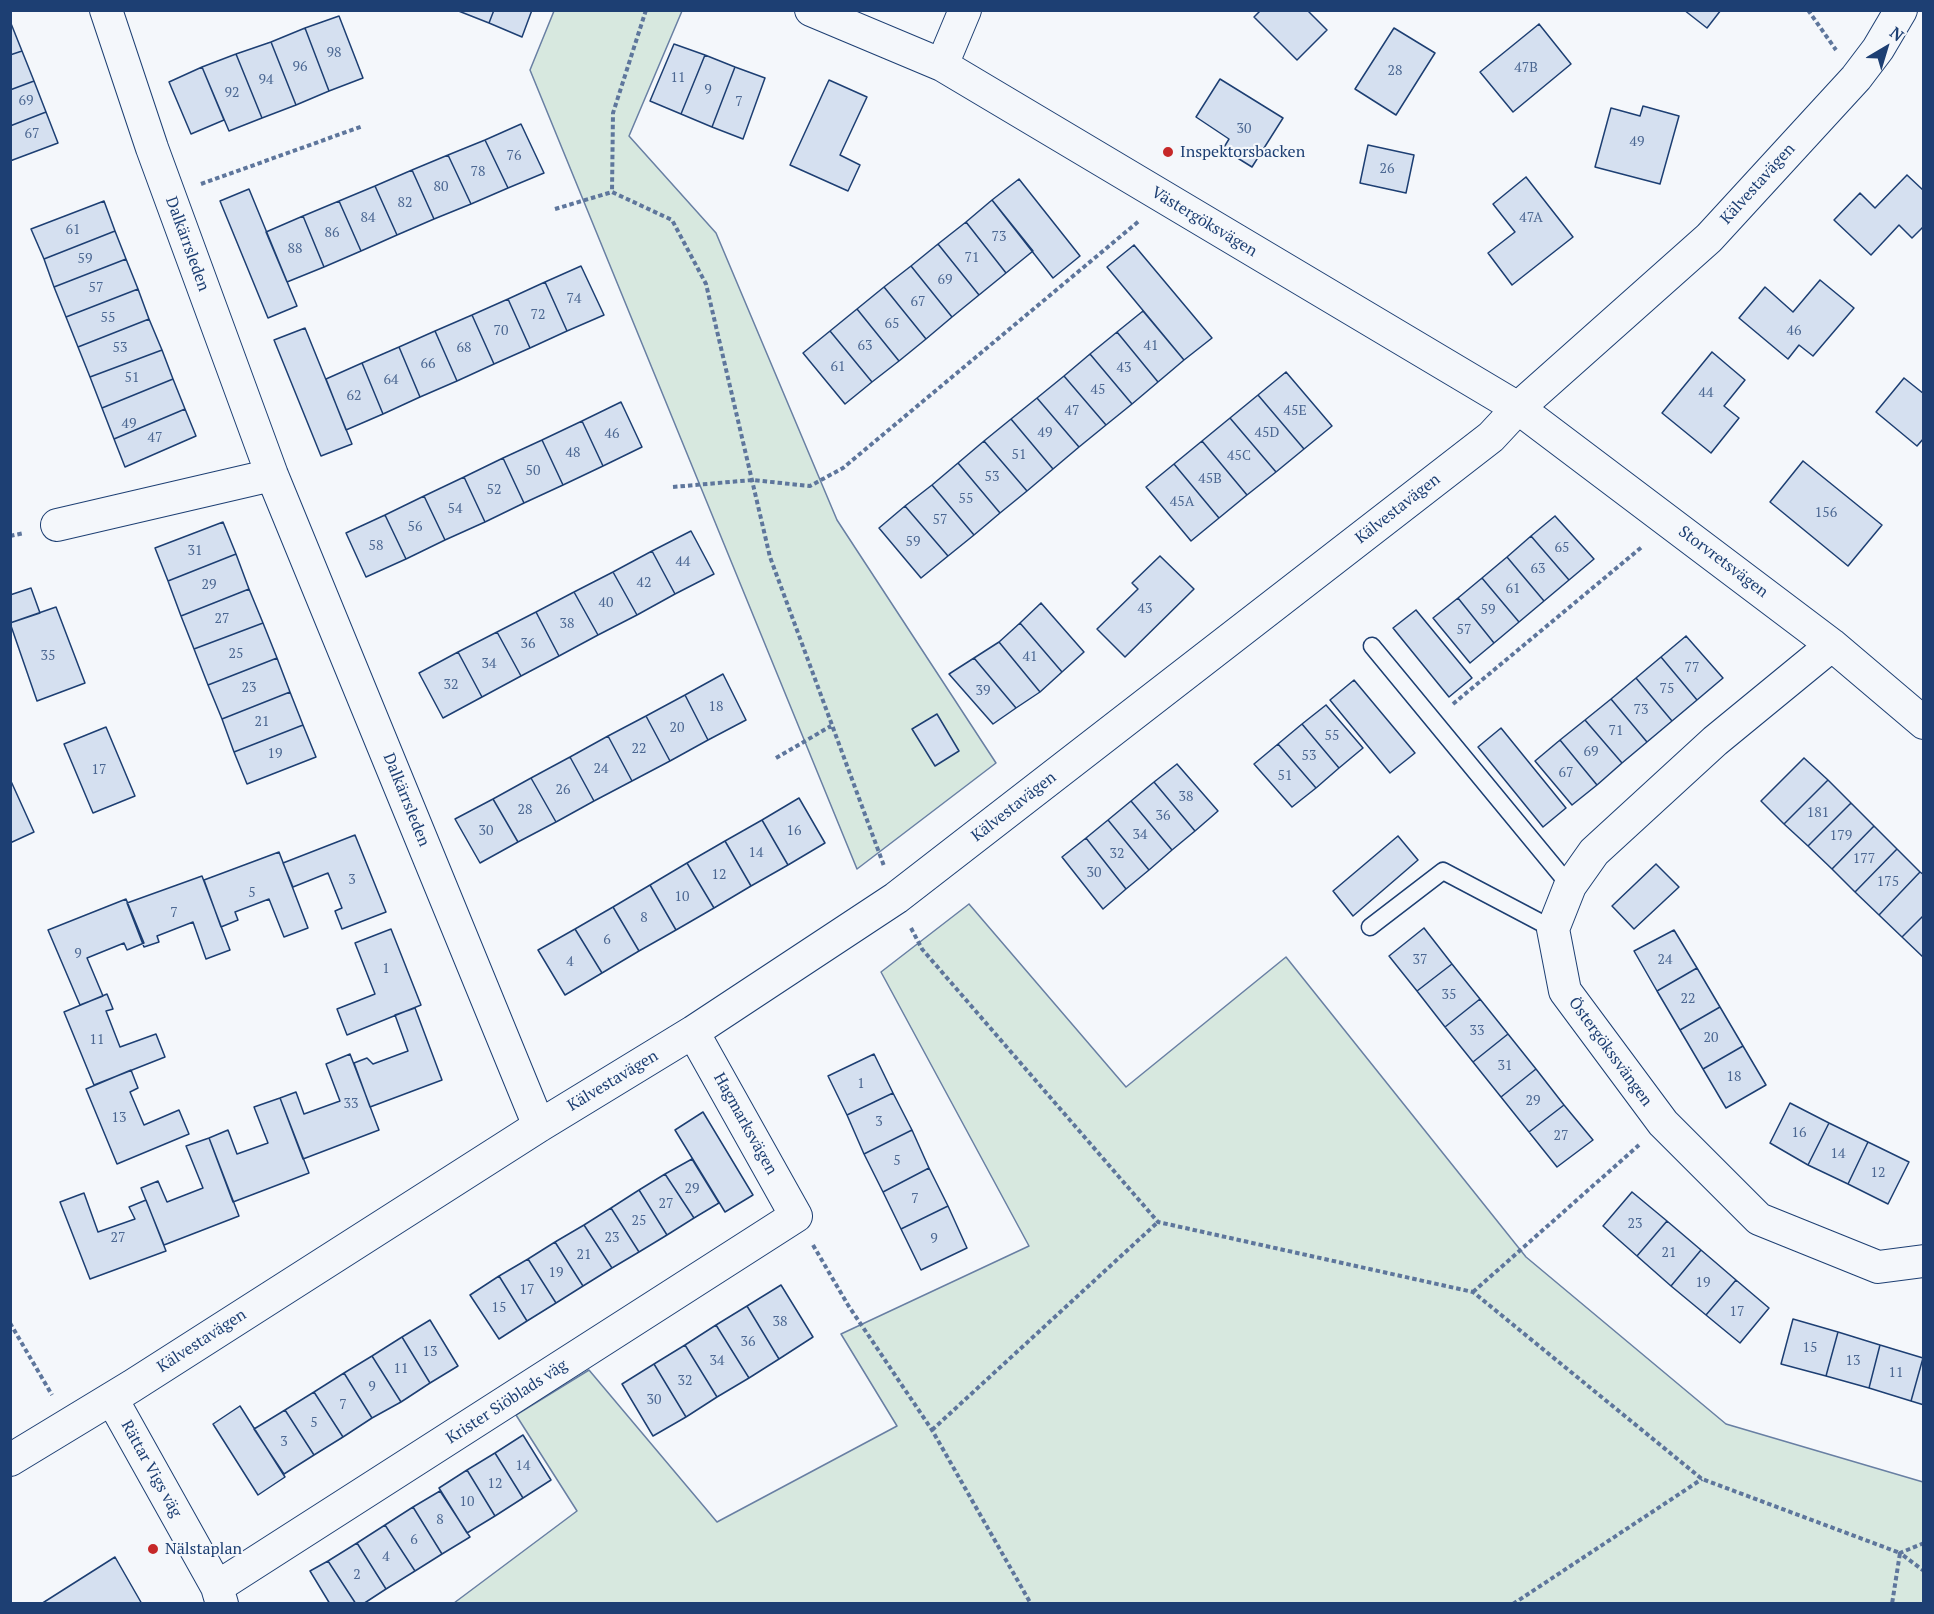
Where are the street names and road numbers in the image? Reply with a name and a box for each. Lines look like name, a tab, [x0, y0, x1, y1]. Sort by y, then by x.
street label: Kälvestavägen	[1717, 140, 1799, 228]
street label: Västergöksvägen	[1148, 183, 1260, 261]
street label: Dalkärrsleden	[161, 194, 213, 294]
street label: Kälvestavägen	[1352, 470, 1444, 548]
street label: Storvretsvägen	[1674, 522, 1772, 602]
street label: Dalkärrsleden	[379, 750, 433, 850]
street label: Kälvestavägen	[968, 768, 1060, 846]
street label: Östergökssvängen	[1564, 994, 1656, 1110]
street label: Kälvestavägen	[564, 1046, 662, 1116]
street label: Hagmarksvägen	[709, 1070, 781, 1178]
street label: Kälvestavägen	[154, 1305, 250, 1377]
street label: Krister Siöblads väg	[443, 1356, 571, 1448]
street label: Rättar Vigs väg	[116, 1417, 186, 1521]

